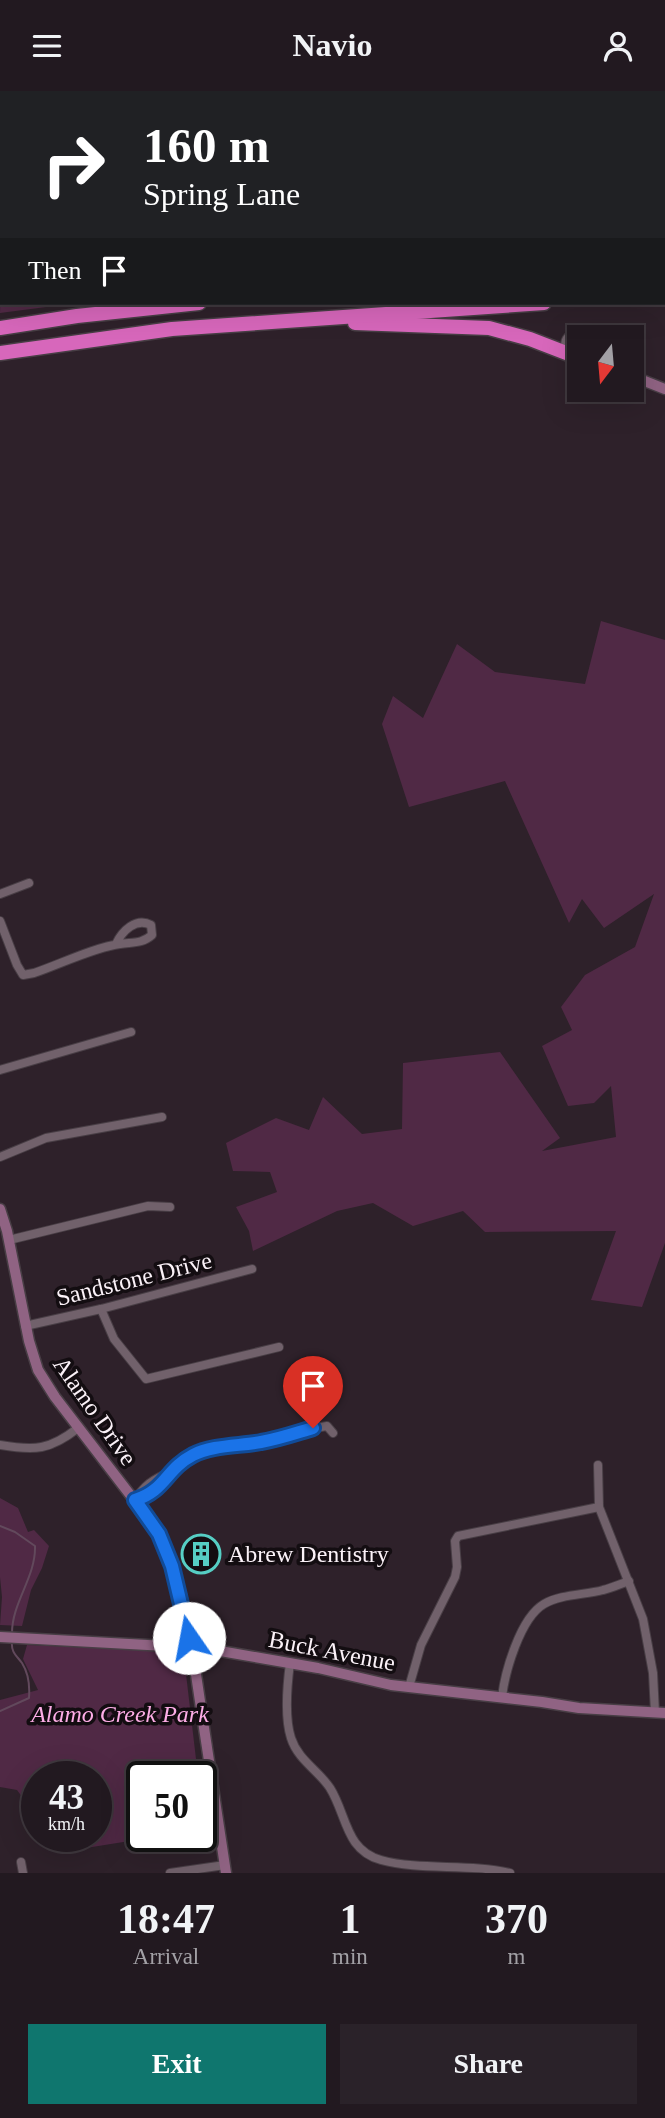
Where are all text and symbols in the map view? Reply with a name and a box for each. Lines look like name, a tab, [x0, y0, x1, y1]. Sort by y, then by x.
icon: menu	[28, 27, 66, 65]
text: Navio	[293, 27, 373, 63]
icon: person	[599, 27, 637, 65]
text: 160 m	[143, 118, 270, 173]
icon: right	[28, 119, 119, 210]
text: Spring Lane	[143, 176, 300, 212]
icon: arrive	[95, 252, 133, 290]
text: Then	[28, 256, 81, 285]
north arrow	[567, 325, 644, 403]
map controls	[567, 325, 644, 402]
street label: Sandstone Drive	[54, 1247, 214, 1311]
street label: Alamo Drive	[48, 1352, 142, 1470]
pin	[283, 1356, 343, 1428]
icon: arrive	[294, 1367, 332, 1405]
building icon: Abrew Dentistry	[180, 1533, 222, 1575]
place label: Abrew Dentistry	[228, 1541, 389, 1567]
position arrow	[152, 1601, 226, 1675]
street label: Buck Avenue	[267, 1626, 397, 1676]
park label: Alamo Creek Park	[29, 1701, 209, 1727]
speed limit sign: 50	[126, 1761, 217, 1852]
text: 43	[49, 1778, 84, 1817]
text: km/h	[48, 1814, 85, 1834]
text: 18:47	[117, 1896, 215, 1942]
text: 1	[339, 1896, 360, 1942]
text: 370	[485, 1896, 548, 1942]
text: Arrival	[133, 1944, 199, 1969]
text: min	[332, 1944, 368, 1969]
text: m	[507, 1944, 525, 1969]
button: Exit	[28, 2024, 326, 2104]
button: Share	[340, 2024, 637, 2104]

